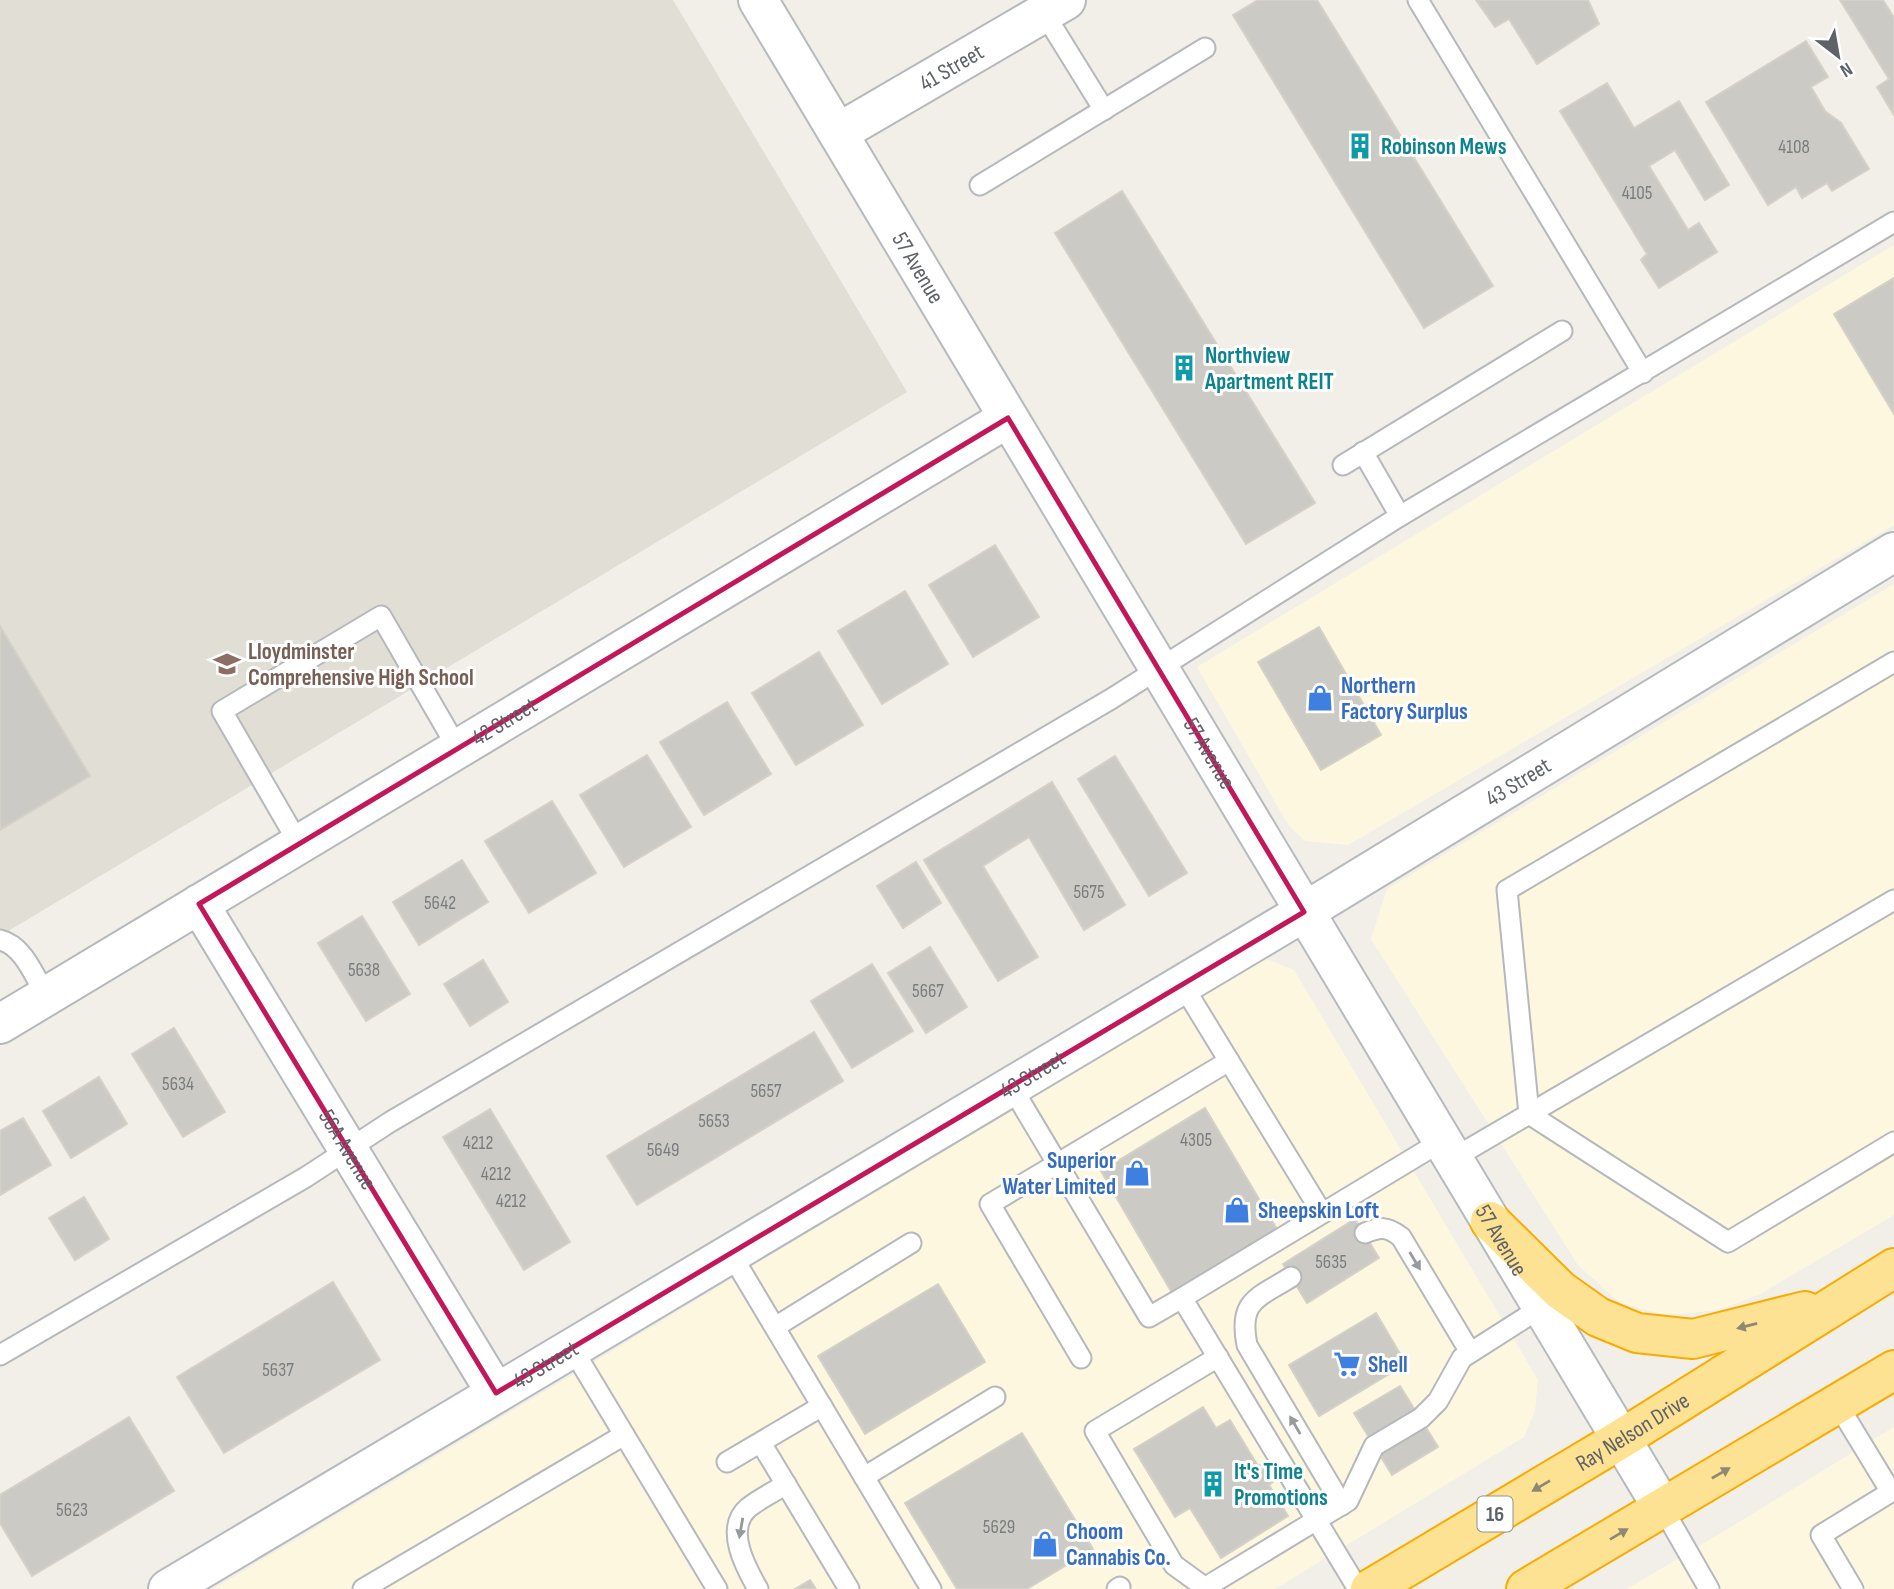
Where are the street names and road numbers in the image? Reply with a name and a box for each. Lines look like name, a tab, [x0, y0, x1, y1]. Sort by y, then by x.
street label: 41 Street	[914, 38, 989, 98]
street label: 57 Avenue	[885, 227, 950, 309]
street label: 42 Street	[467, 691, 542, 752]
street label: 57 Avenue	[1177, 713, 1241, 794]
street label: 43 Street	[1481, 752, 1556, 813]
street label: 43 Street	[995, 1044, 1071, 1105]
street label: 56A Avenue	[312, 1104, 382, 1195]
street label: 57 Avenue	[1469, 1200, 1533, 1281]
street label: 43 Street	[508, 1335, 584, 1395]
street label: Ray Nelson Drive	[1571, 1387, 1695, 1478]
road number: 16	[1478, 1496, 1512, 1532]

